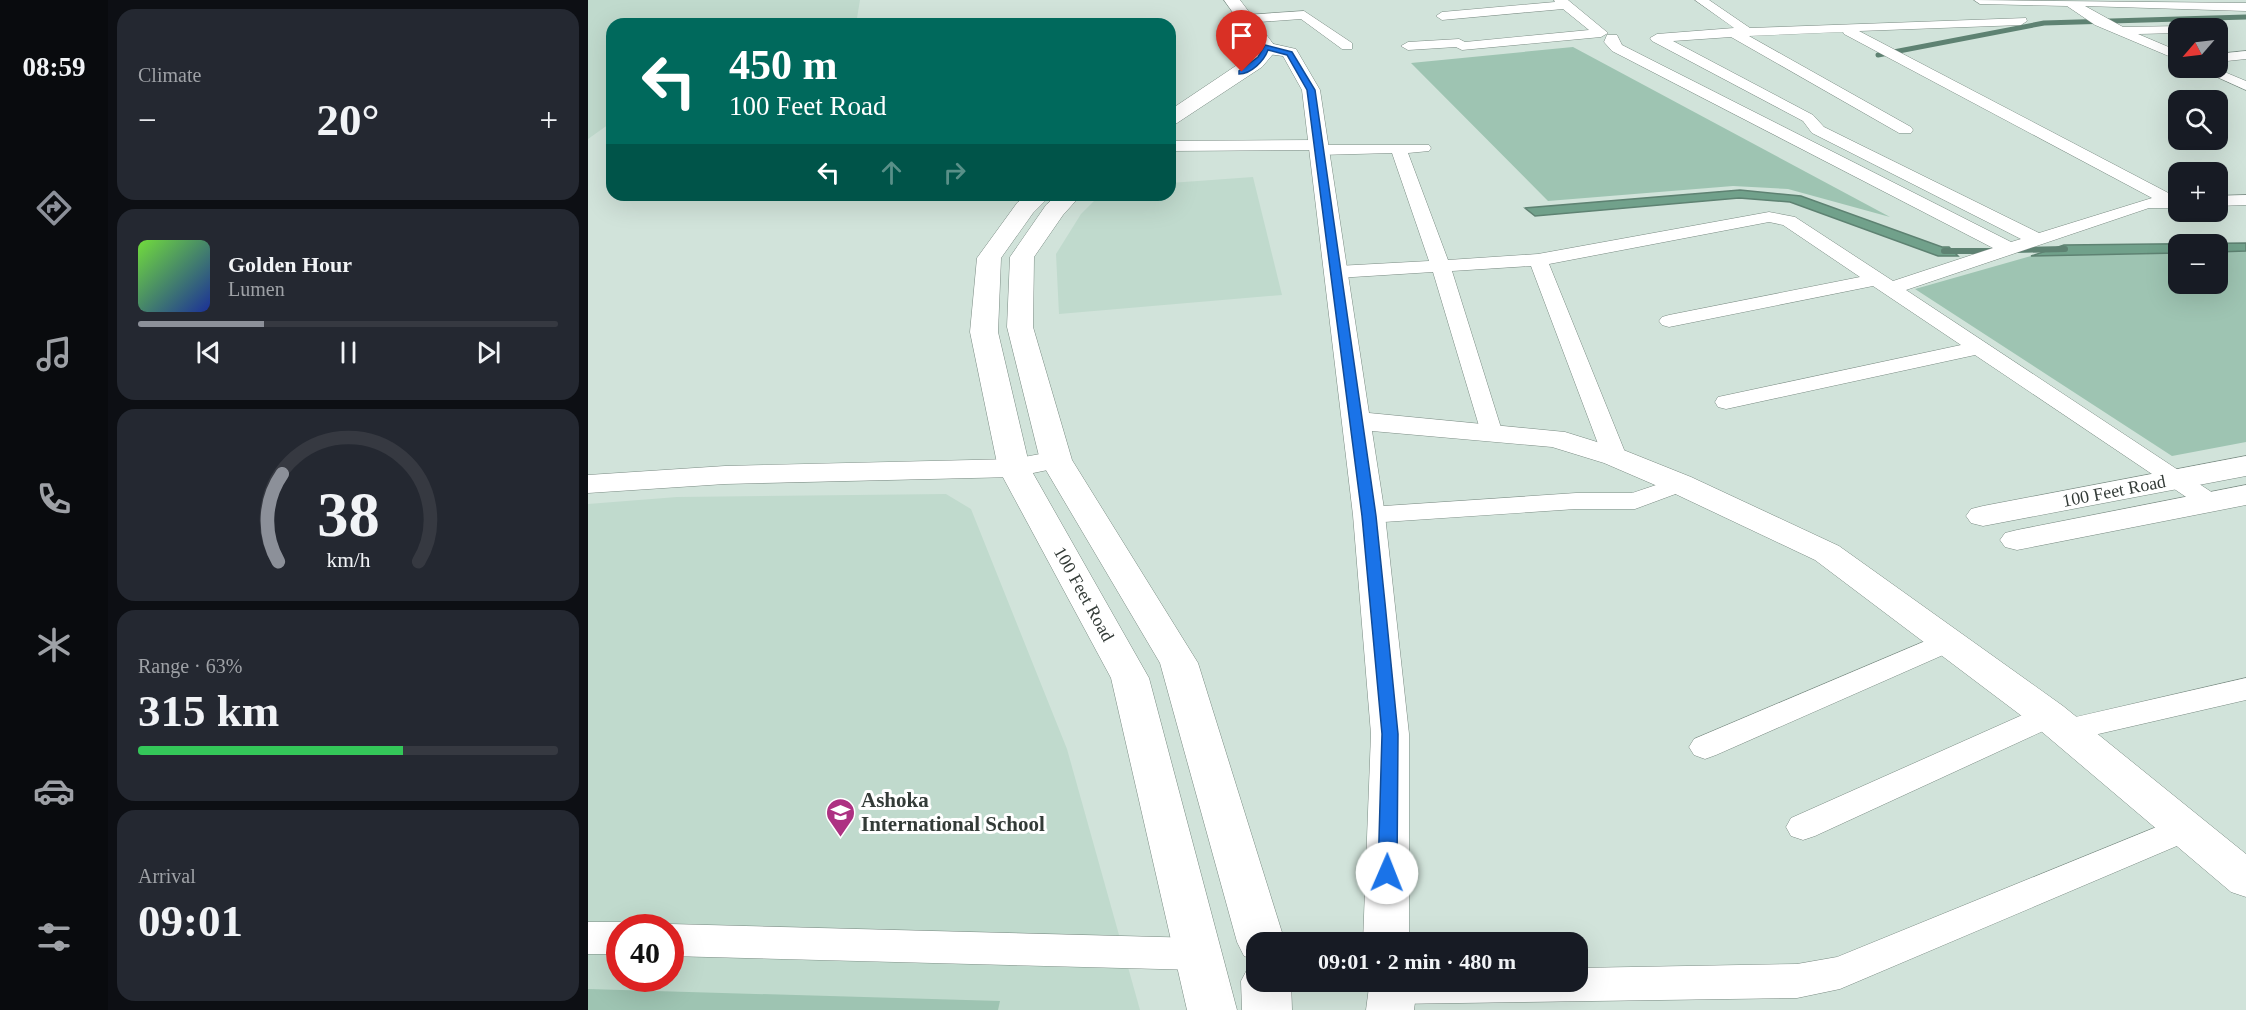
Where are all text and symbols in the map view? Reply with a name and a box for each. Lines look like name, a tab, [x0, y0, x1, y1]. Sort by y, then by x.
pin	[1216, 10, 1267, 72]
north arrow	[2168, 18, 2228, 78]
map controls	[2168, 18, 2228, 294]
icon: arrive	[1225, 19, 1258, 52]
icon: left	[630, 42, 708, 120]
text: 450 m	[729, 42, 838, 88]
text: 08:59	[23, 52, 86, 82]
text: Climate	[138, 64, 201, 86]
button: search	[2168, 90, 2228, 150]
text: 100 Feet Road	[729, 91, 886, 121]
text: 20°	[317, 95, 380, 145]
text: −	[138, 102, 157, 138]
text: +	[539, 102, 558, 138]
icon: left	[812, 156, 845, 189]
icon: ahead	[875, 156, 908, 189]
icon: right	[938, 156, 971, 189]
button: +	[2168, 162, 2228, 222]
icon: directions	[33, 187, 75, 229]
button: −	[2168, 234, 2228, 294]
text: Golden Hour	[228, 252, 352, 277]
text: Lumen	[228, 278, 285, 300]
icon: music	[33, 333, 75, 375]
icon: previous	[192, 336, 225, 369]
icon: pause	[332, 336, 365, 369]
icon: next	[472, 336, 505, 369]
street label: 100 Feet Road	[2061, 471, 2167, 511]
icon: phone	[33, 478, 75, 520]
text: 38	[317, 480, 379, 549]
street label: 100 Feet Road	[1050, 543, 1118, 645]
text: km/h	[326, 548, 370, 572]
icon: climate	[33, 624, 75, 666]
text: Range · 63%	[138, 655, 242, 677]
text: 315 km	[138, 686, 279, 736]
icon: car	[33, 770, 75, 812]
place label: Ashoka International School	[861, 788, 1045, 836]
school or university icon: Ashoka International School	[824, 796, 856, 838]
position arrow	[1355, 841, 1419, 905]
text: Arrival	[138, 865, 196, 887]
text: 09:01	[138, 896, 243, 946]
speed limit sign: 40	[606, 914, 684, 992]
icon: filters	[33, 916, 75, 958]
text: 09:01 · 2 min · 480 m	[1318, 949, 1516, 974]

